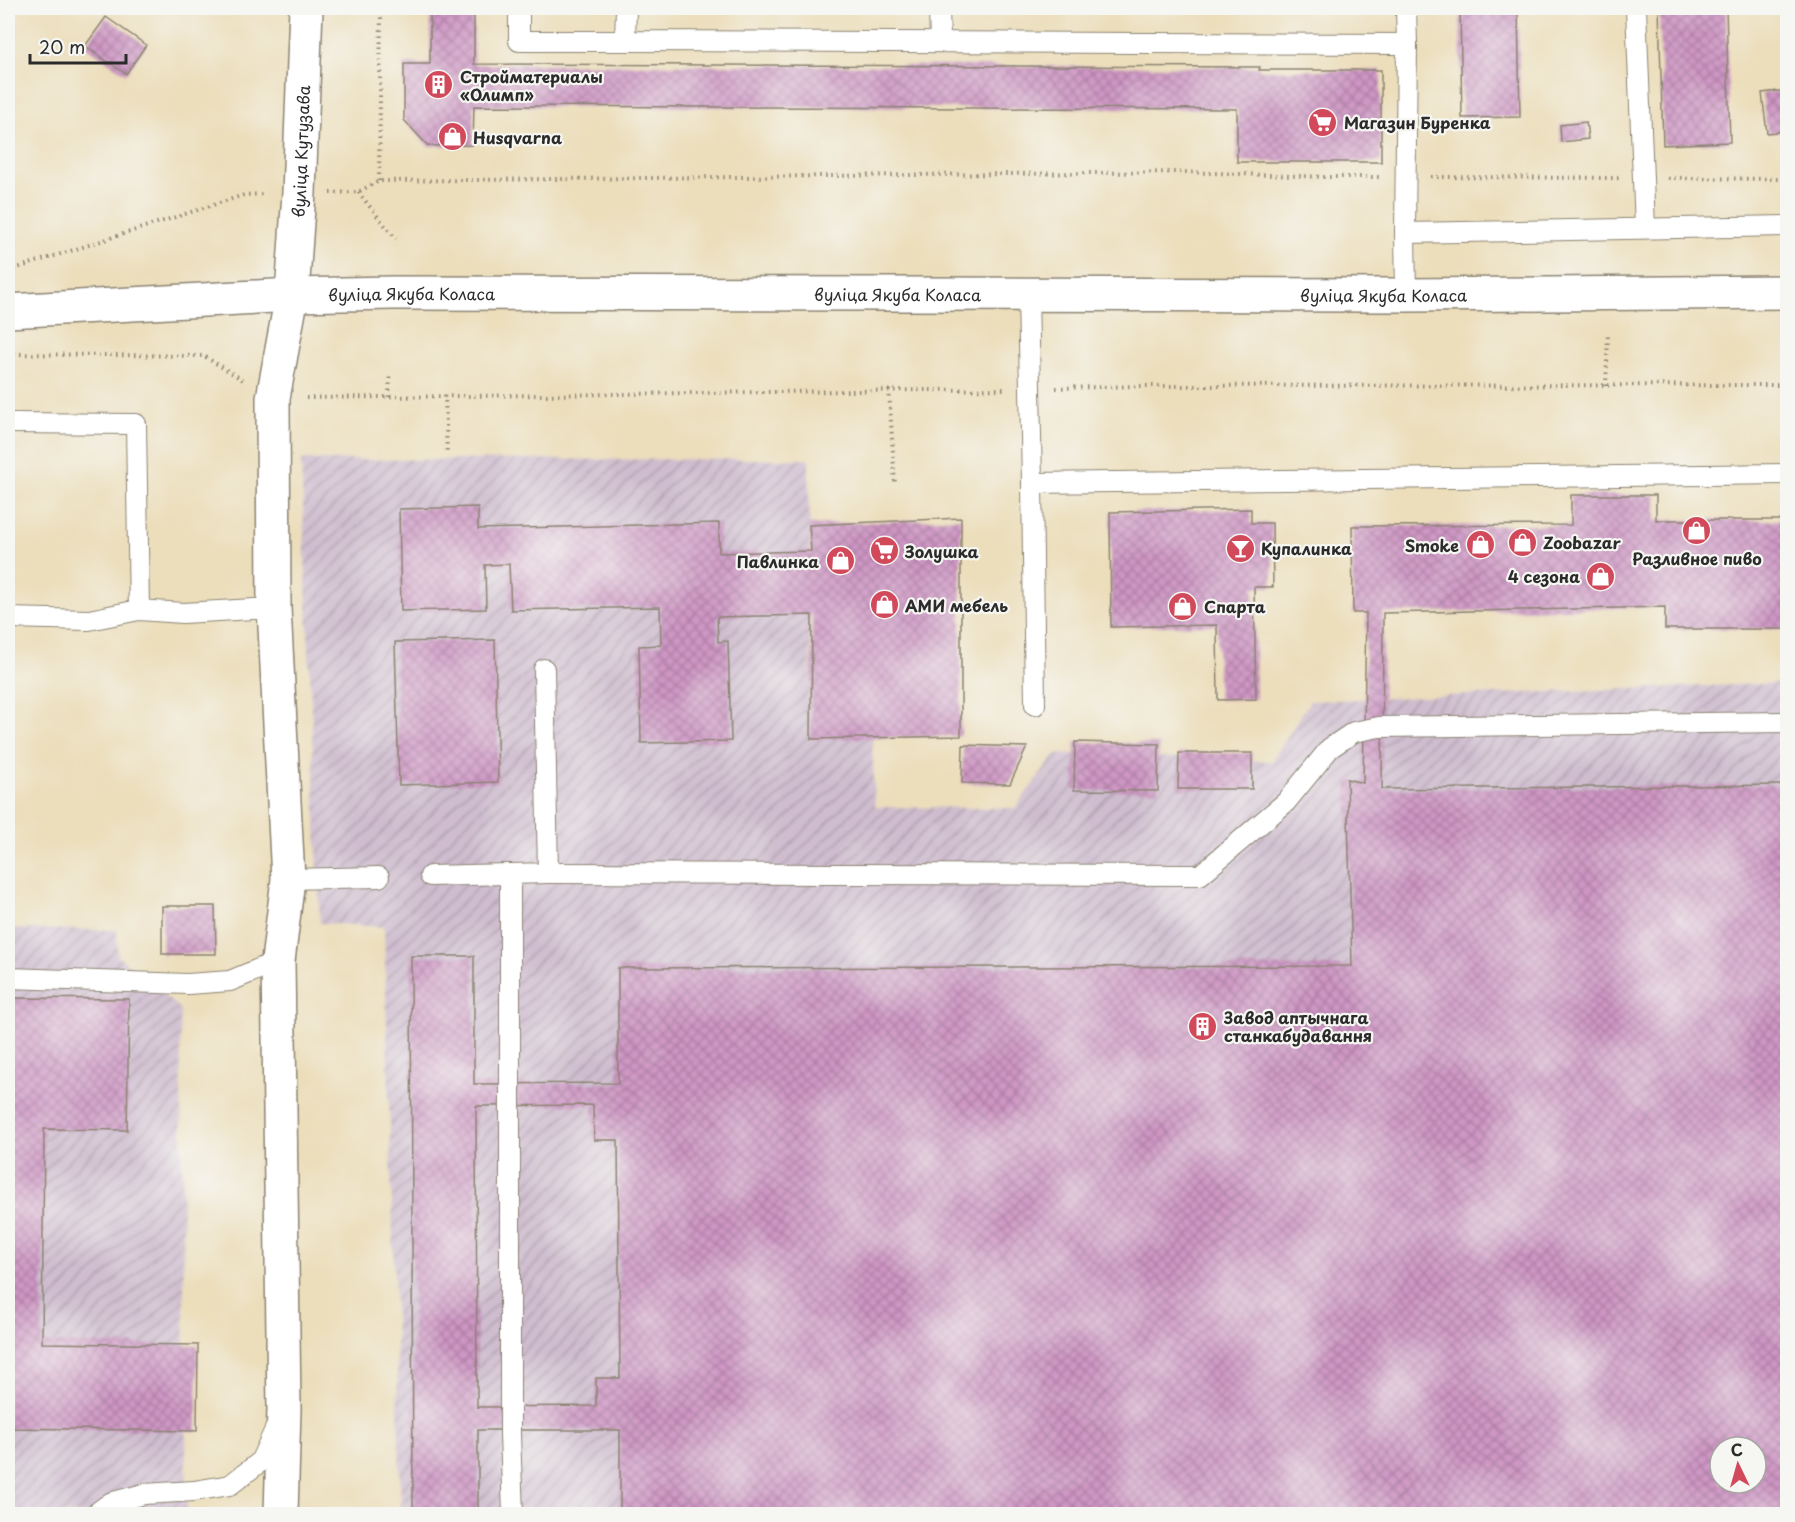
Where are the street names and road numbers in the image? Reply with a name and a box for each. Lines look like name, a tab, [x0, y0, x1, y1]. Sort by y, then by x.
street label: вуліца Кутузава	[285, 85, 315, 218]
street label: вуліца Якуба Коласа	[328, 281, 495, 306]
street label: вуліца Якуба Коласа	[814, 282, 981, 306]
street label: вуліца Якуба Коласа	[1300, 283, 1467, 307]

